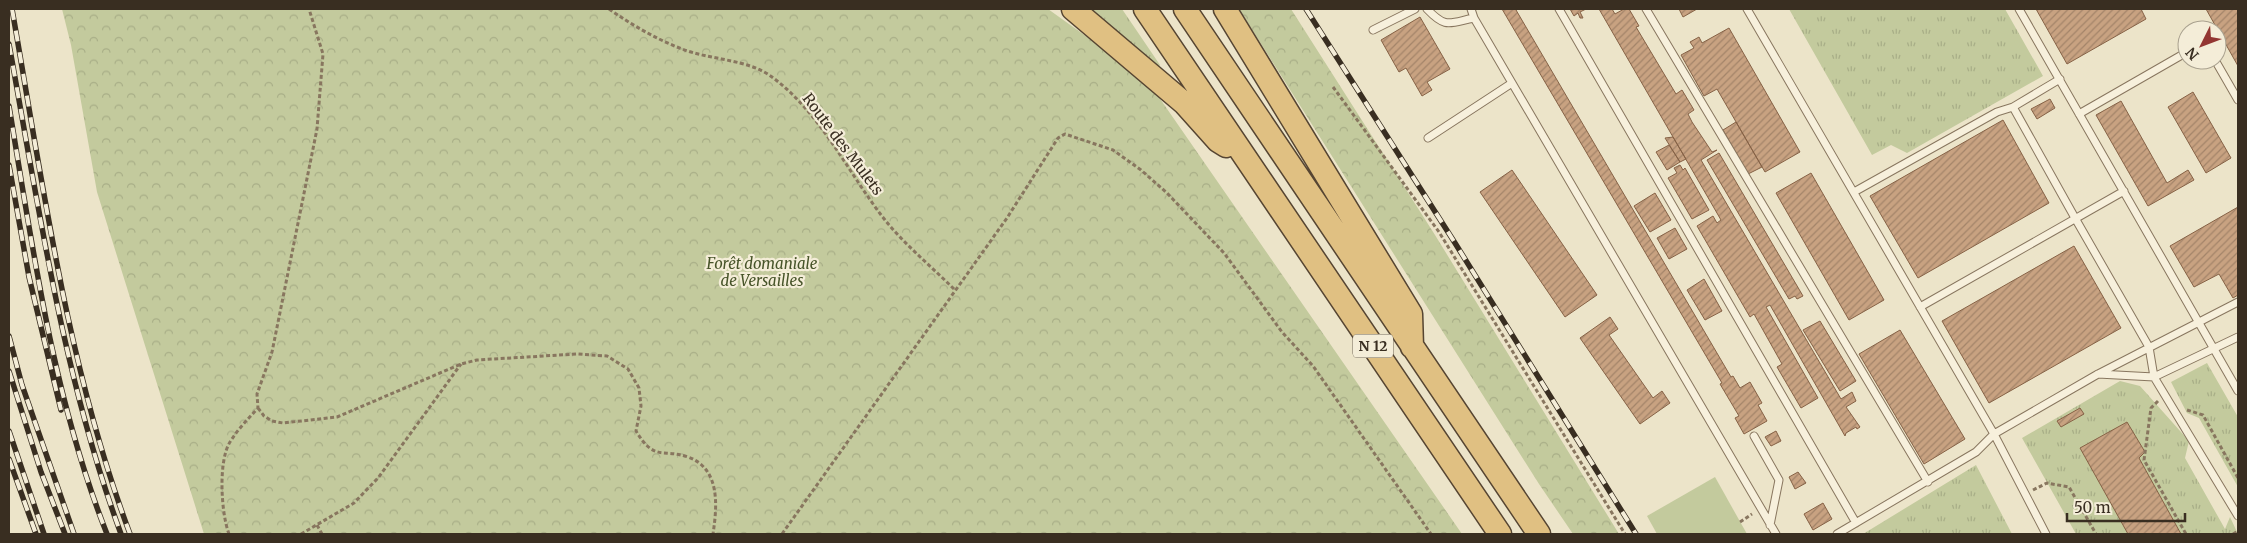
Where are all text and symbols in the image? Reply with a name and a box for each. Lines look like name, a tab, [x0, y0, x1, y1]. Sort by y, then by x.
north arrow	[2177, 20, 2227, 70]
text: N	[2182, 44, 2203, 64]
street label: Route des Mulets	[798, 89, 888, 199]
park label: Forêt domaniale de Versailles	[706, 254, 818, 290]
road number: N 12	[1353, 334, 1393, 358]
scale bar	[2067, 490, 2184, 522]
text: 50 m	[2074, 498, 2111, 517]

